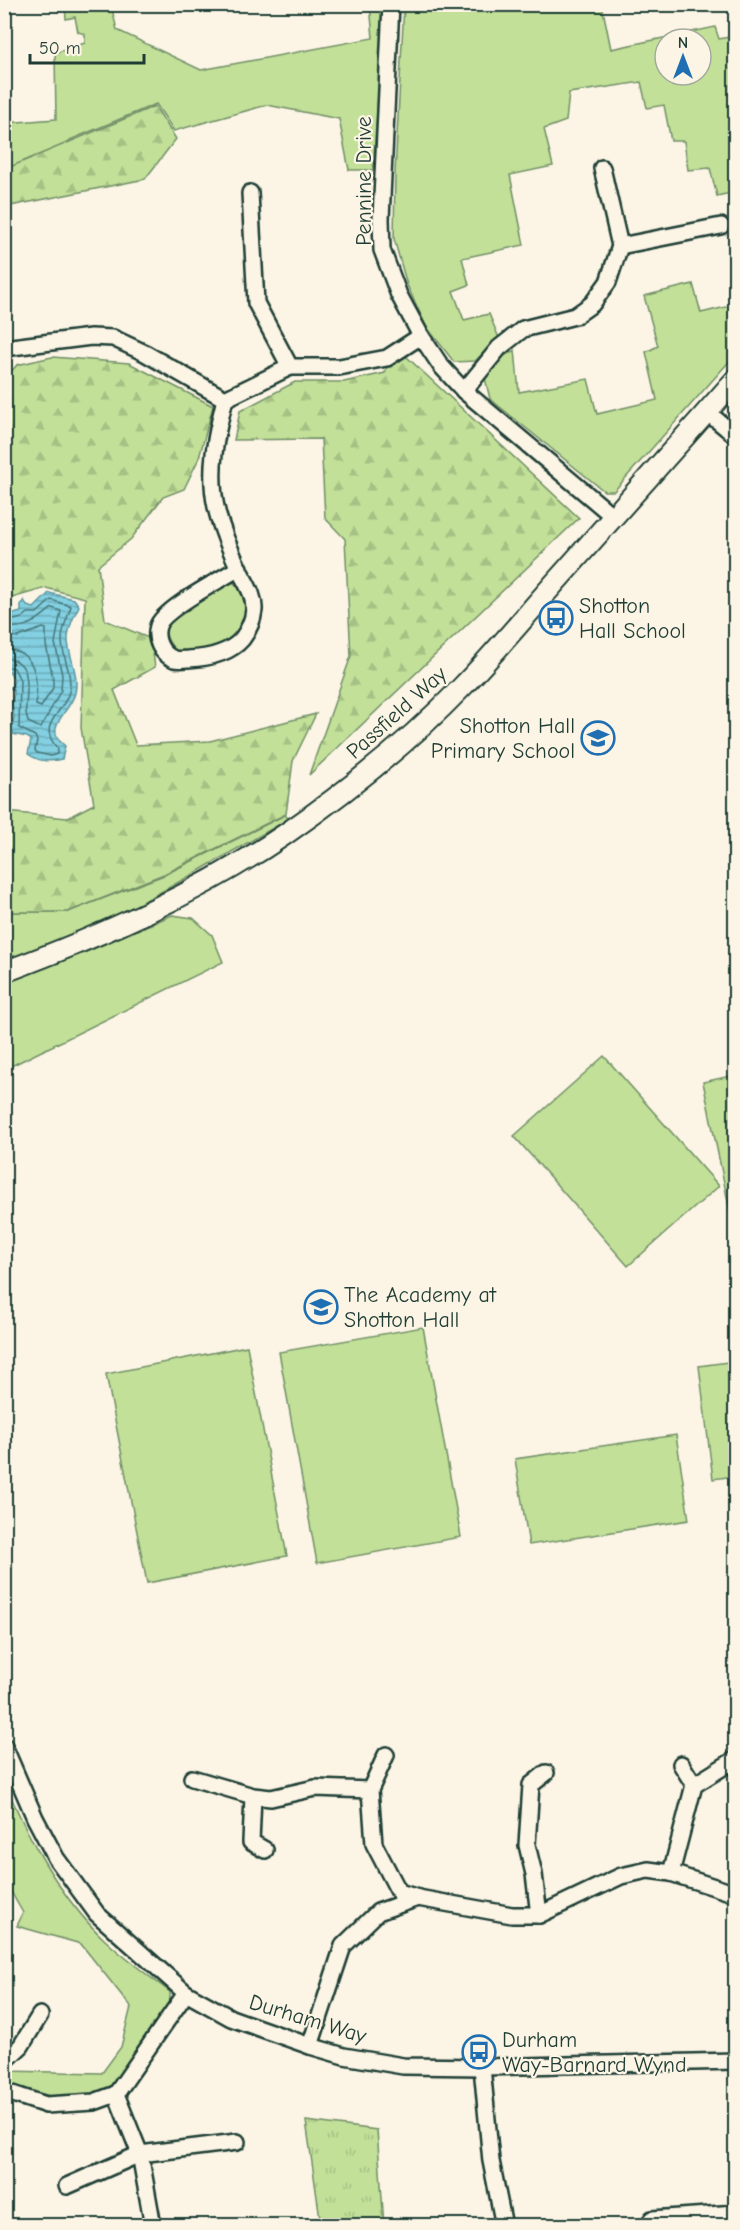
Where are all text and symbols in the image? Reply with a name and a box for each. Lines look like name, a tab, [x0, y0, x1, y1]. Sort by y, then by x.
scale bar	[30, 27, 144, 65]
north arrow	[653, 27, 713, 87]
text: N	[678, 34, 688, 52]
text: 50 m	[39, 38, 81, 59]
street label: Pennine Drive	[351, 116, 377, 246]
place label: Shotton Hall School	[579, 593, 686, 644]
bus stop icon: Shotton Hall School	[538, 600, 574, 636]
street label: Passfield Way	[341, 661, 452, 765]
place label: Shotton Hall Primary School	[431, 713, 575, 764]
school or university icon: Shotton Hall Primary School	[580, 720, 616, 756]
place label: The Academy at Shotton Hall	[344, 1282, 497, 1333]
school or university icon: The Academy at Shotton Hall	[303, 1289, 339, 1325]
street label: Durham Way	[246, 1989, 370, 2049]
place label: Durham Way-Barnard Wynd	[502, 2027, 687, 2078]
bus stop icon: Durham Way-Barnard Wynd	[461, 2034, 497, 2070]

